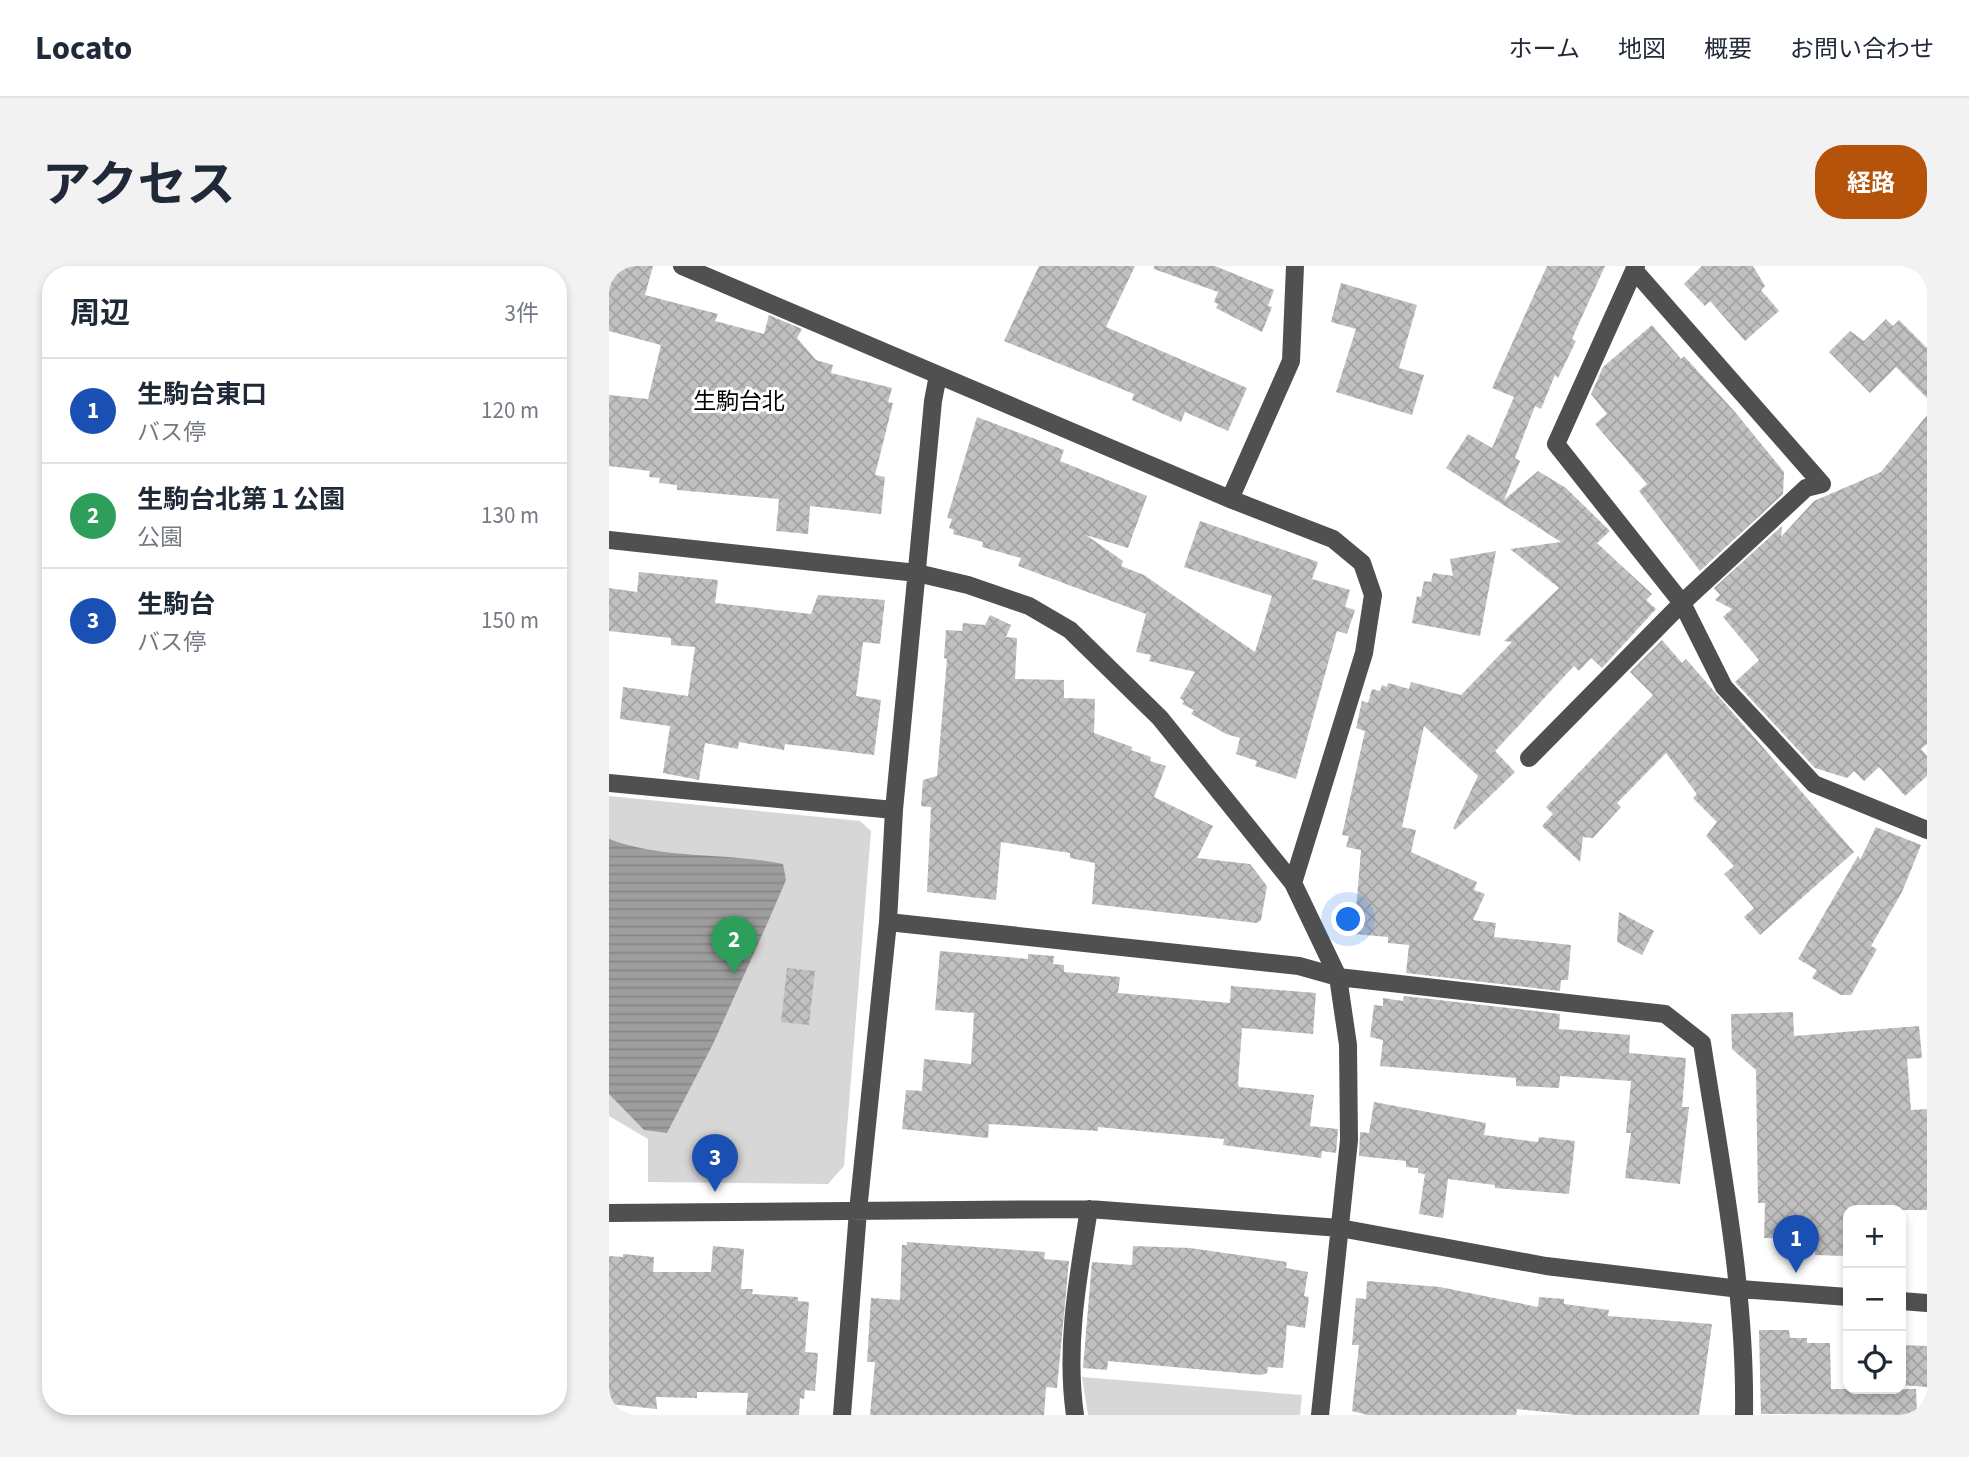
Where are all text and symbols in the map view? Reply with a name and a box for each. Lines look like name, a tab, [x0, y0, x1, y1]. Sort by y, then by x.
text: Locato	[35, 25, 132, 72]
text: ホーム	[1509, 32, 1580, 67]
text: 地図	[1618, 32, 1666, 67]
text: 概要	[1704, 32, 1752, 67]
text: お問い合わせ	[1790, 32, 1934, 67]
button: 経路	[1815, 145, 1927, 219]
text: アクセス	[42, 151, 236, 221]
text: 周辺	[70, 292, 130, 335]
text: 3件	[505, 297, 539, 330]
text: 生駒台東口	[137, 376, 267, 413]
district label: 生駒台北	[693, 385, 785, 418]
text: 1	[87, 394, 99, 427]
text: 120 m	[481, 394, 539, 427]
text: バス停	[137, 416, 206, 449]
text: 生駒台北第１公園	[137, 481, 345, 518]
text: 2	[87, 499, 99, 532]
text: 130 m	[481, 499, 539, 532]
text: 公園	[137, 521, 183, 554]
text: 生駒台	[137, 586, 215, 623]
text: 3	[87, 604, 99, 637]
text: 150 m	[481, 604, 539, 637]
text: バス停	[137, 626, 206, 659]
your location	[1331, 902, 1365, 936]
pin: 2	[711, 916, 757, 974]
pin: 3	[692, 1134, 738, 1192]
map controls	[1843, 1205, 1906, 1394]
button: +	[1843, 1205, 1906, 1268]
pin: 1	[1773, 1215, 1819, 1273]
button: −	[1843, 1268, 1906, 1331]
button: locate	[1843, 1331, 1906, 1394]

